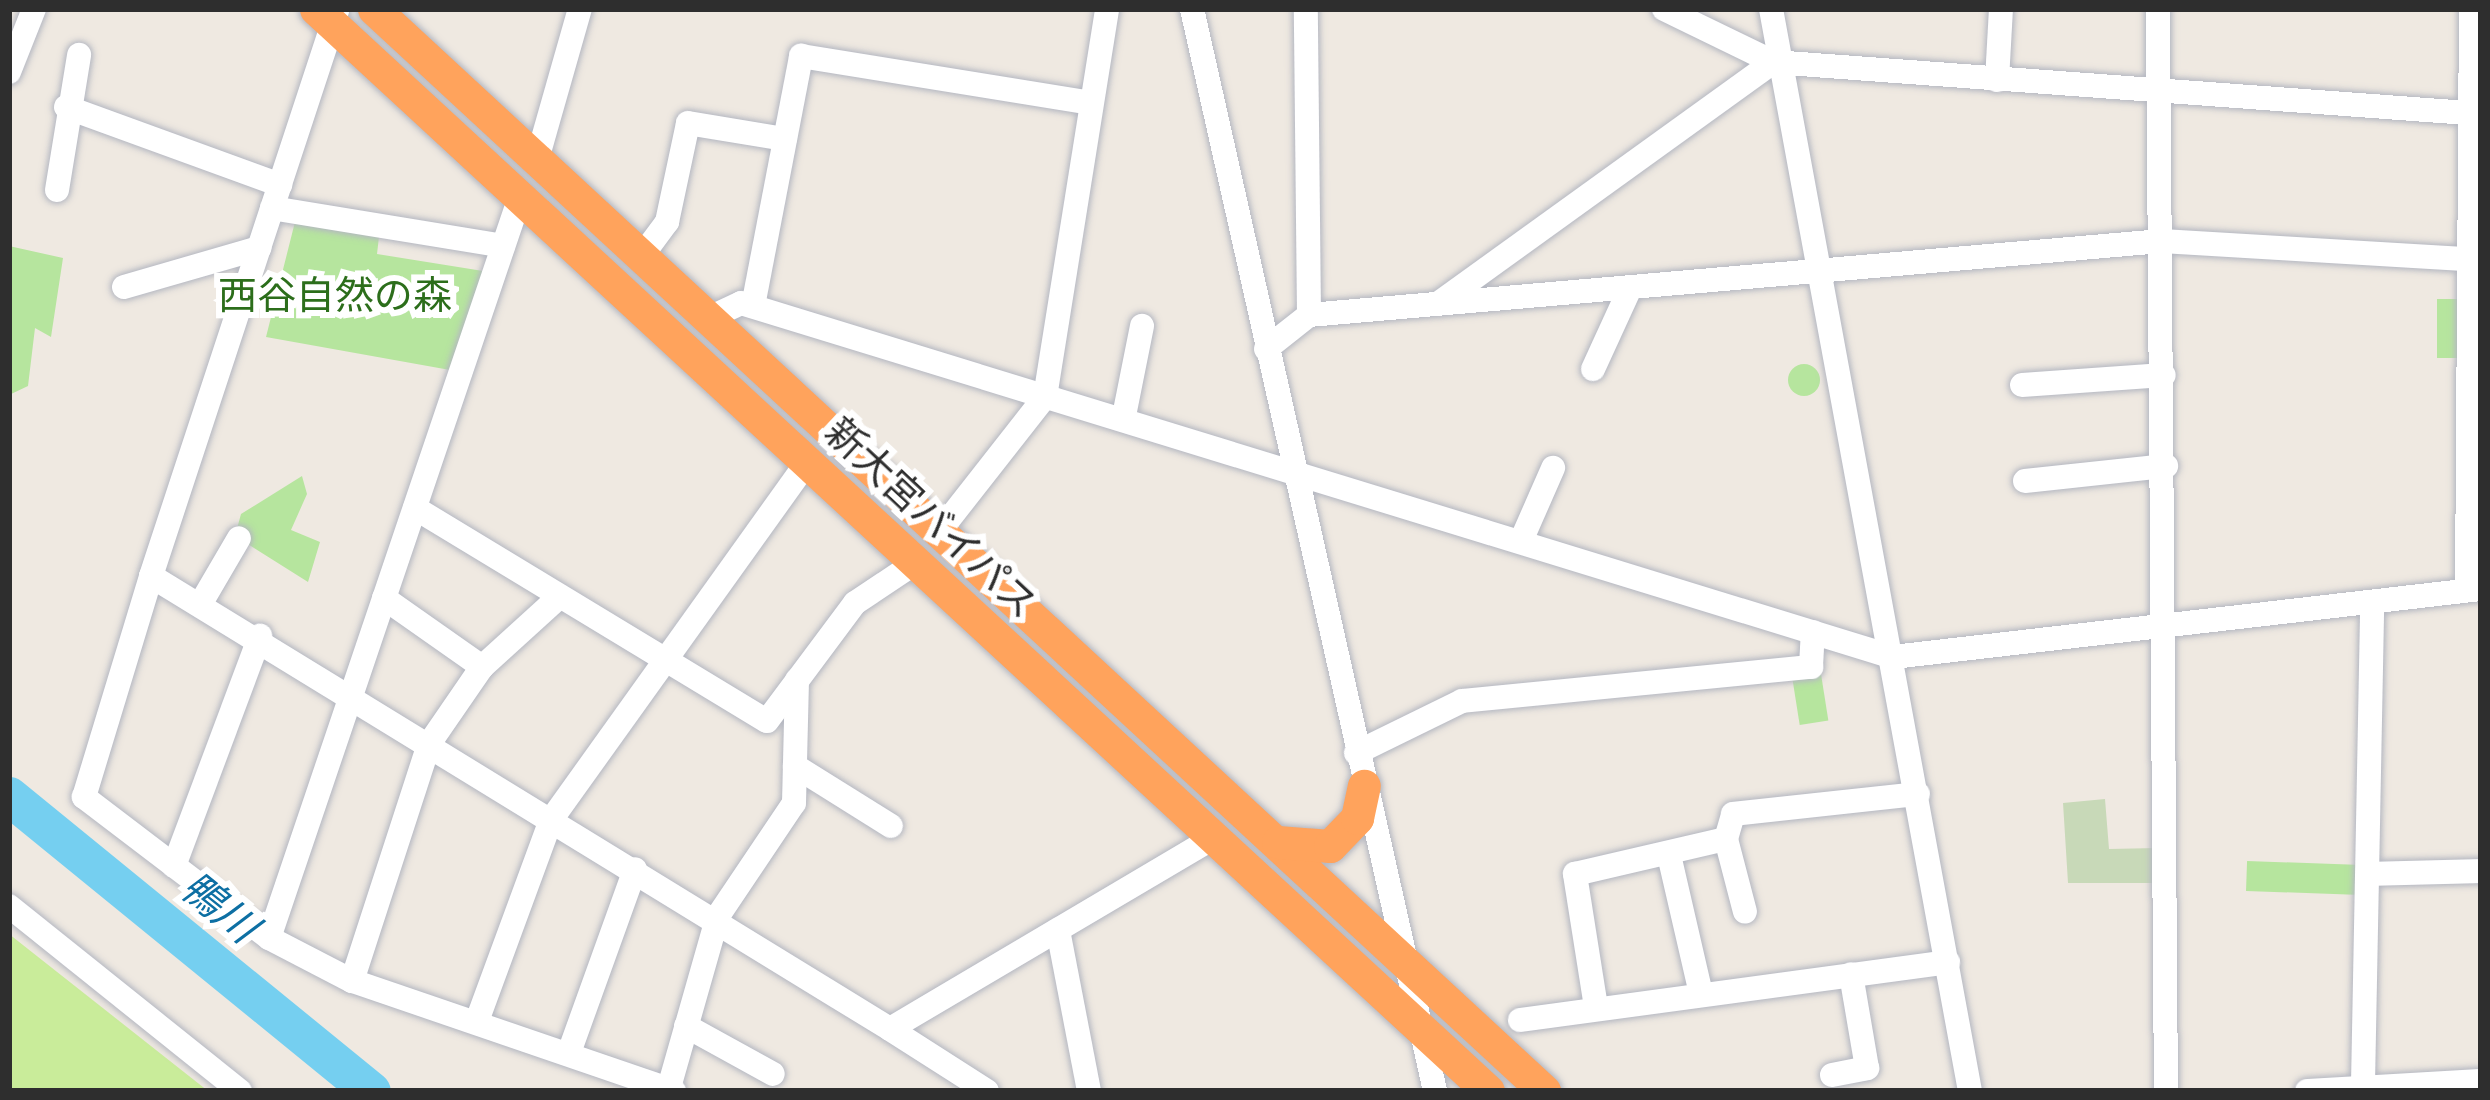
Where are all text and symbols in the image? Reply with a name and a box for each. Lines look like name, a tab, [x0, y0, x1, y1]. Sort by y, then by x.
park label: 西谷自然の森	[218, 271, 452, 317]
street label: 新大宮バイパス	[816, 407, 1048, 627]
water label: 鴨川	[172, 860, 268, 952]

